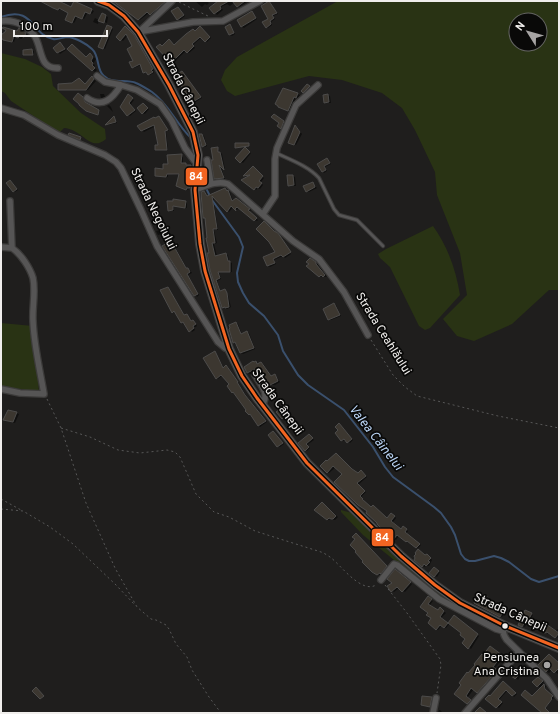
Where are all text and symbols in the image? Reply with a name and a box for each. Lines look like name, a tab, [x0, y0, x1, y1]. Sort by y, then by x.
scale bar	[14, 12, 107, 38]
north arrow	[508, 12, 548, 52]
text: 100 m	[20, 19, 53, 35]
text: N	[513, 19, 529, 34]
street label: Strada Cânepii	[158, 50, 208, 128]
street label: Strada Negoiului	[126, 165, 180, 253]
line badge: 84	[185, 167, 208, 186]
text: 84	[189, 170, 203, 184]
street label: Strada Ceahlăului	[351, 290, 415, 378]
street label: Strada Cânepii	[247, 366, 307, 438]
water label: Valea Câinelui	[344, 402, 406, 475]
line badge: 84	[371, 528, 394, 547]
text: 84	[375, 531, 389, 545]
street label: Strada Cânepii	[471, 590, 549, 636]
unlabelled marker	[500, 621, 510, 631]
place label: Pensiunea Ana Cristina	[474, 650, 539, 680]
marker: Pensiunea Ana Cristina	[542, 660, 552, 670]

